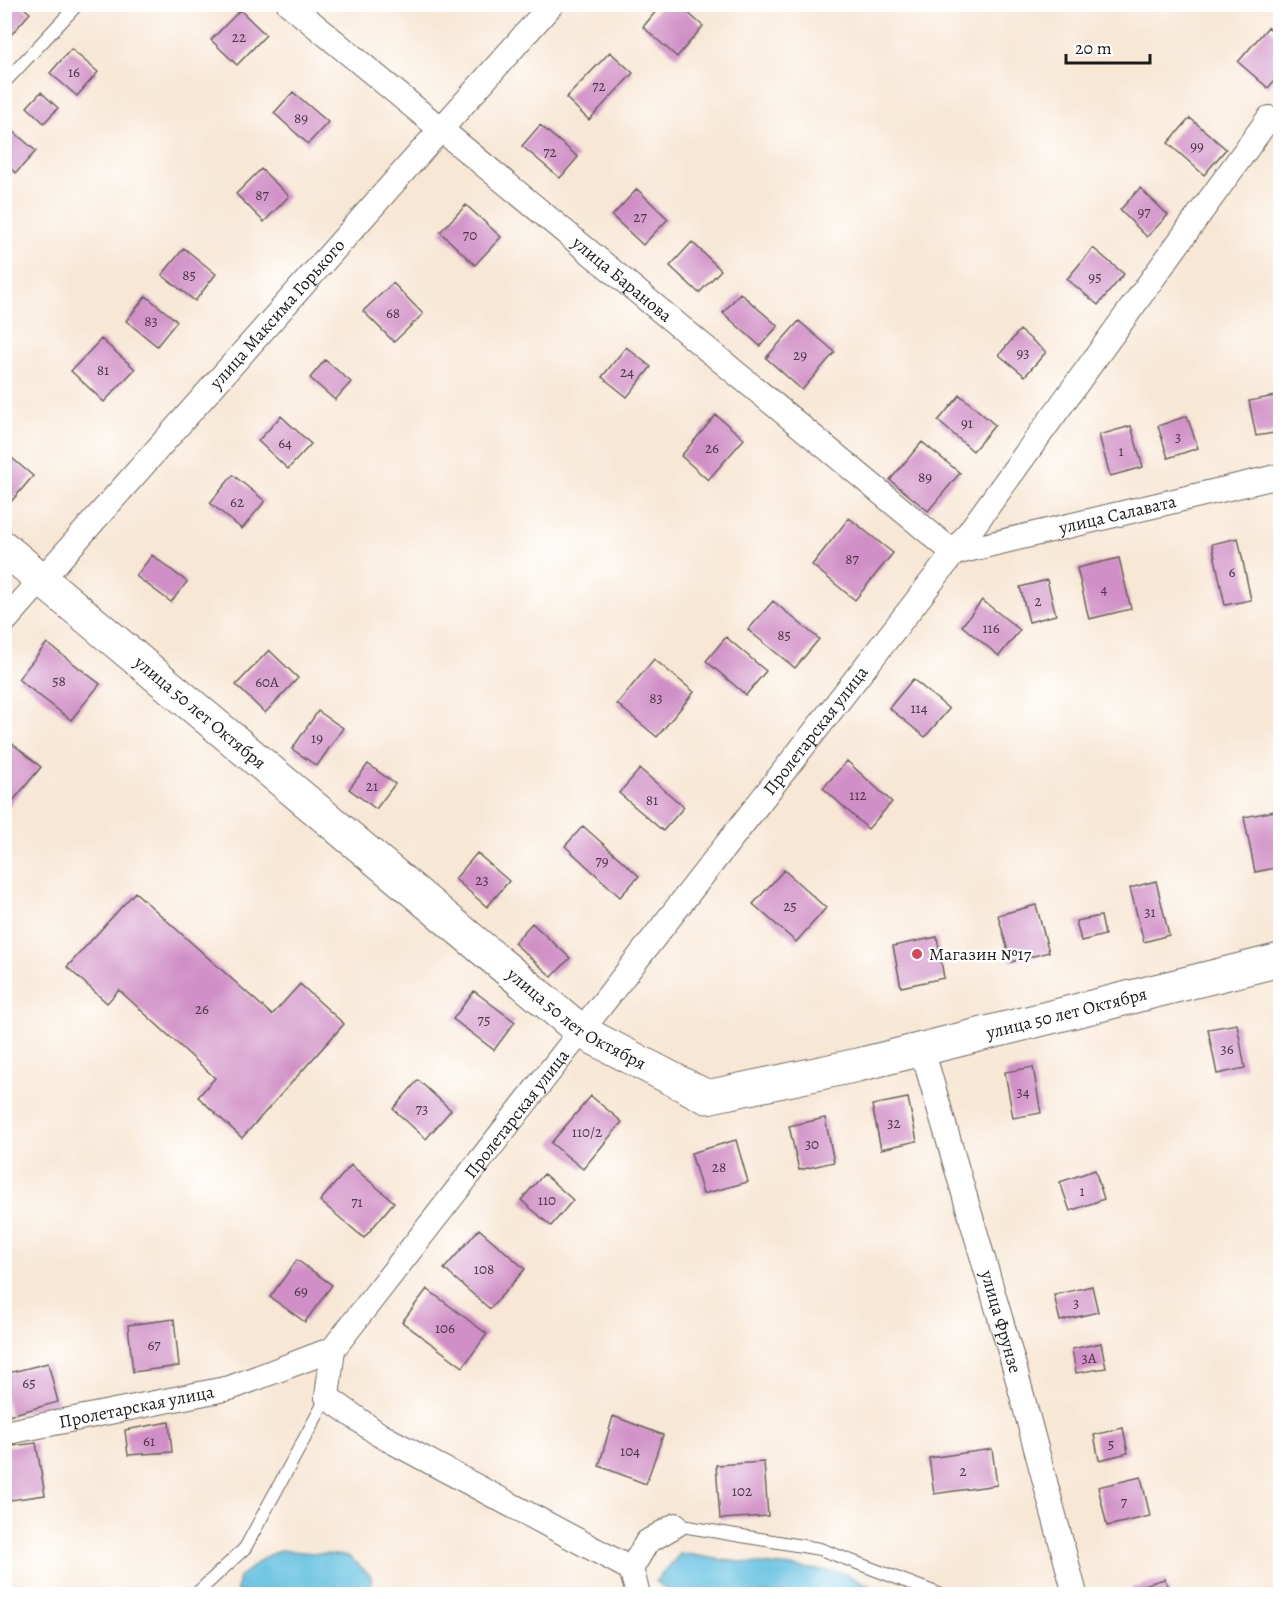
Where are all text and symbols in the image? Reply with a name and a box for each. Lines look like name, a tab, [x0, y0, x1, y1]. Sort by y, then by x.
house number: 22	[232, 27, 246, 47]
scale bar	[1066, 27, 1150, 65]
text: 20 m	[1075, 36, 1112, 60]
house number: 16	[68, 62, 80, 82]
house number: 72	[592, 76, 606, 96]
house number: 89	[294, 108, 308, 128]
house number: 99	[1190, 136, 1204, 156]
house number: 72	[543, 142, 557, 162]
house number: 87	[255, 185, 269, 205]
house number: 97	[1137, 202, 1151, 222]
house number: 27	[633, 207, 647, 227]
house number: 70	[463, 225, 477, 245]
street label: улица Баранова	[566, 230, 678, 328]
street label: улица Максима Горького	[204, 234, 350, 395]
house number: 85	[182, 265, 196, 285]
house number: 95	[1088, 267, 1102, 287]
house number: 68	[386, 303, 400, 323]
house number: 83	[144, 311, 158, 331]
house number: 93	[1016, 343, 1030, 363]
house number: 29	[793, 345, 807, 365]
house number: 81	[97, 360, 109, 380]
house number: 24	[620, 362, 634, 382]
house number: 91	[961, 413, 973, 433]
house number: 3	[1175, 427, 1181, 447]
house number: 64	[278, 433, 292, 453]
house number: 26	[705, 438, 719, 458]
house number: 1	[1118, 441, 1124, 461]
house number: 89	[918, 467, 932, 487]
street label: улица Салавата	[1056, 489, 1179, 540]
house number: 62	[230, 492, 244, 512]
house number: 87	[845, 549, 859, 569]
house number: 6	[1229, 562, 1236, 582]
house number: 4	[1101, 579, 1108, 599]
house number: 2	[1034, 591, 1042, 611]
house number: 116	[982, 618, 1000, 638]
house number: 85	[777, 625, 791, 645]
street label: улица 50 лет Октября	[129, 650, 271, 775]
street label: Пролетарская улица	[758, 660, 874, 800]
house number: 58	[52, 671, 66, 691]
house number: 60А	[255, 672, 279, 692]
house number: 83	[649, 688, 663, 708]
house number: 114	[910, 698, 928, 718]
house number: 19	[311, 728, 323, 748]
house number: 21	[366, 776, 378, 796]
house number: 112	[849, 785, 867, 805]
house number: 81	[646, 790, 658, 810]
house number: 79	[595, 851, 609, 871]
house number: 23	[475, 870, 489, 890]
house number: 25	[783, 896, 797, 916]
house number: 31	[1144, 902, 1156, 922]
place label: Магазин №17	[929, 942, 1032, 966]
marker: Магазин №17	[910, 947, 924, 961]
street label: улица 50 лет Октября	[501, 962, 650, 1075]
street label: улица 50 лет Октября	[983, 982, 1149, 1045]
house number: 26	[195, 999, 209, 1019]
house number: 75	[478, 1010, 490, 1030]
house number: 36	[1220, 1039, 1234, 1059]
street label: Пролетарская улица	[459, 1044, 575, 1183]
house number: 34	[1016, 1082, 1030, 1102]
house number: 73	[416, 1099, 428, 1119]
house number: 32	[887, 1113, 901, 1133]
house number: 110/2	[572, 1122, 602, 1142]
house number: 30	[805, 1134, 819, 1154]
house number: 28	[712, 1157, 726, 1177]
house number: 1	[1079, 1181, 1085, 1201]
house number: 110	[538, 1190, 556, 1210]
house number: 71	[351, 1192, 363, 1212]
house number: 108	[474, 1259, 494, 1279]
street label: улица Фрунзе	[975, 1266, 1027, 1376]
house number: 69	[294, 1281, 308, 1301]
house number: 3	[1073, 1293, 1079, 1313]
house number: 106	[435, 1318, 455, 1338]
house number: 67	[147, 1335, 161, 1355]
house number: 3А	[1081, 1348, 1097, 1368]
house number: 65	[22, 1373, 36, 1393]
street label: Пролетарская улица	[57, 1379, 217, 1434]
house number: 61	[143, 1431, 155, 1451]
house number: 5	[1108, 1434, 1114, 1454]
house number: 104	[620, 1441, 640, 1461]
house number: 2	[959, 1461, 967, 1481]
house number: 102	[732, 1481, 752, 1501]
house number: 7	[1121, 1492, 1128, 1512]

